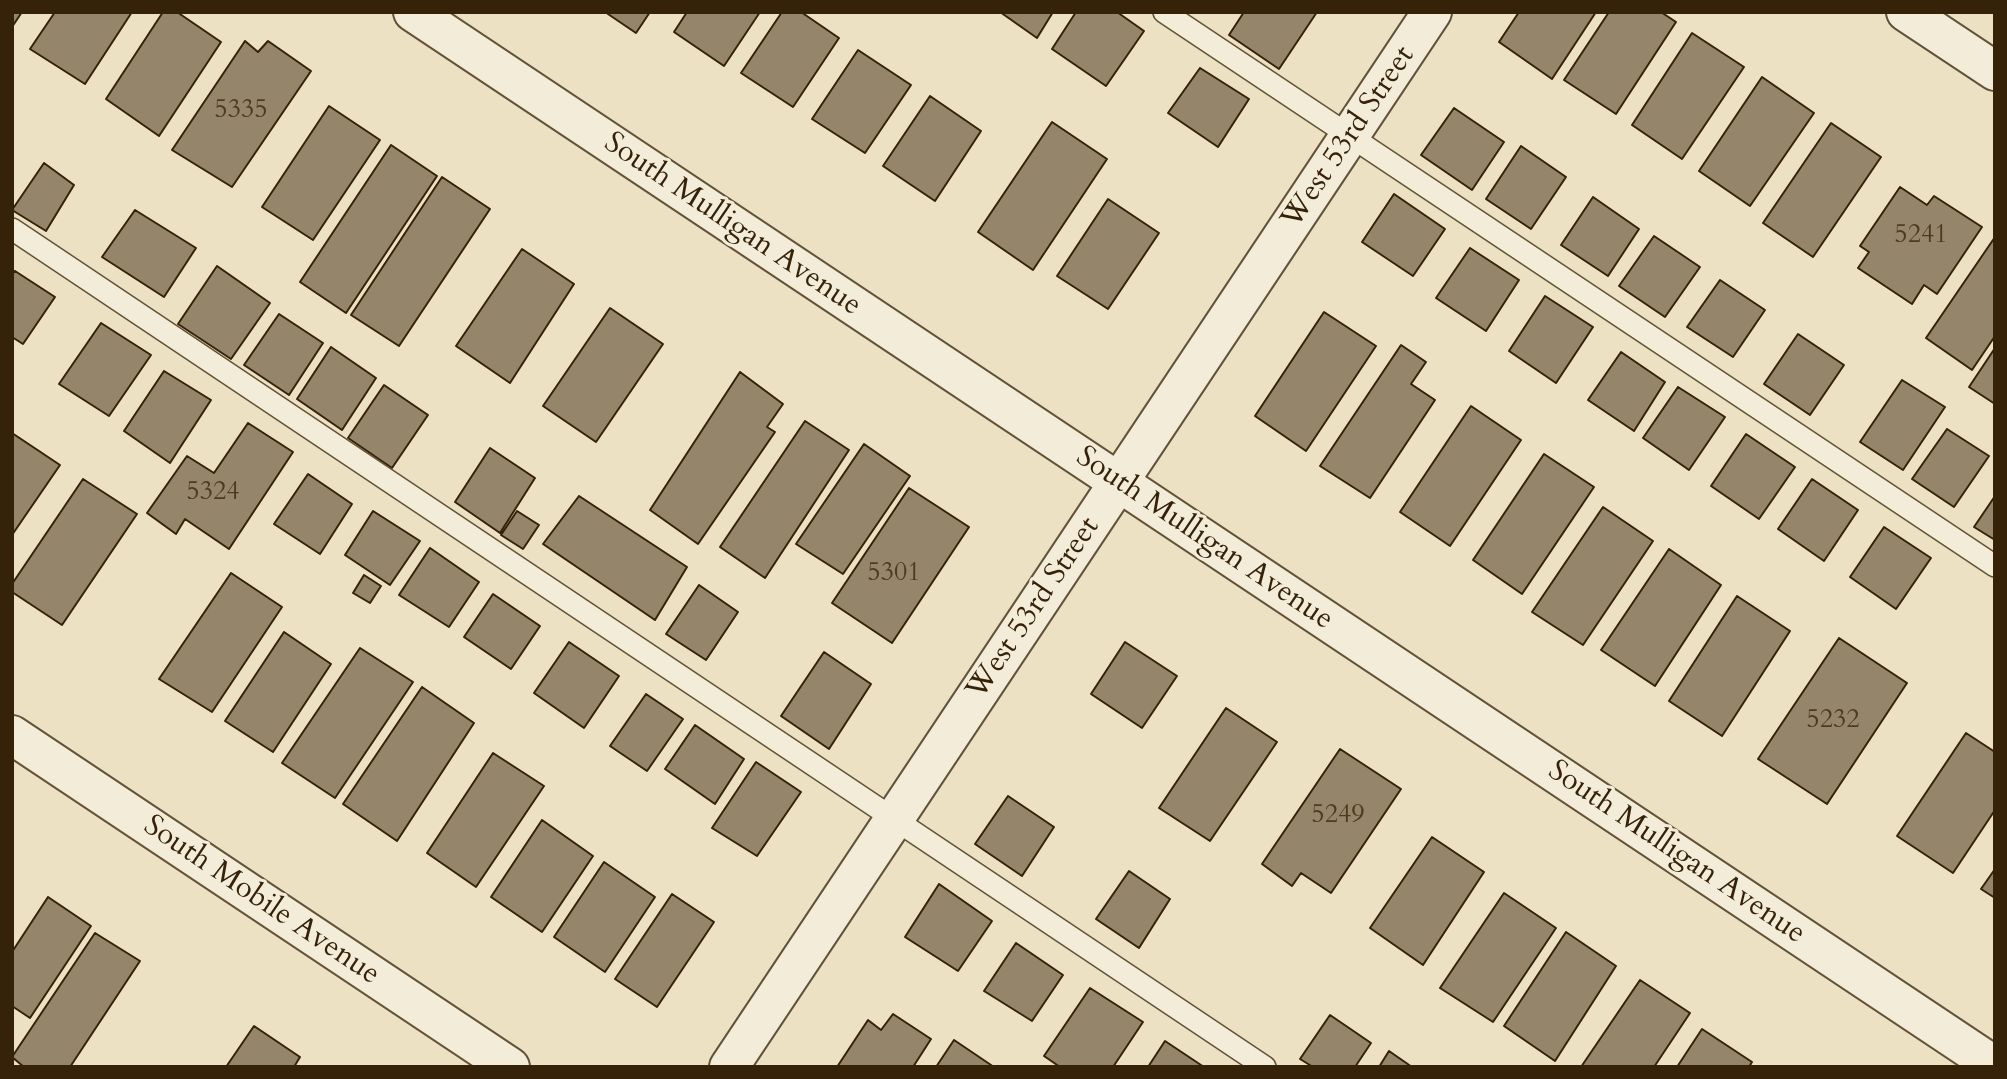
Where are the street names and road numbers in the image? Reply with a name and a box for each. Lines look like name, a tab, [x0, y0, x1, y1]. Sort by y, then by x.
street label: West 53rd Street	[1275, 40, 1423, 236]
street label: South Mulligan Avenue	[597, 126, 867, 324]
street label: South Mulligan Avenue	[1069, 440, 1339, 638]
street label: West 53rd Street	[960, 511, 1108, 707]
street label: South Mulligan Avenue	[1541, 754, 1811, 952]
street label: South Mobile Avenue	[136, 809, 386, 993]

